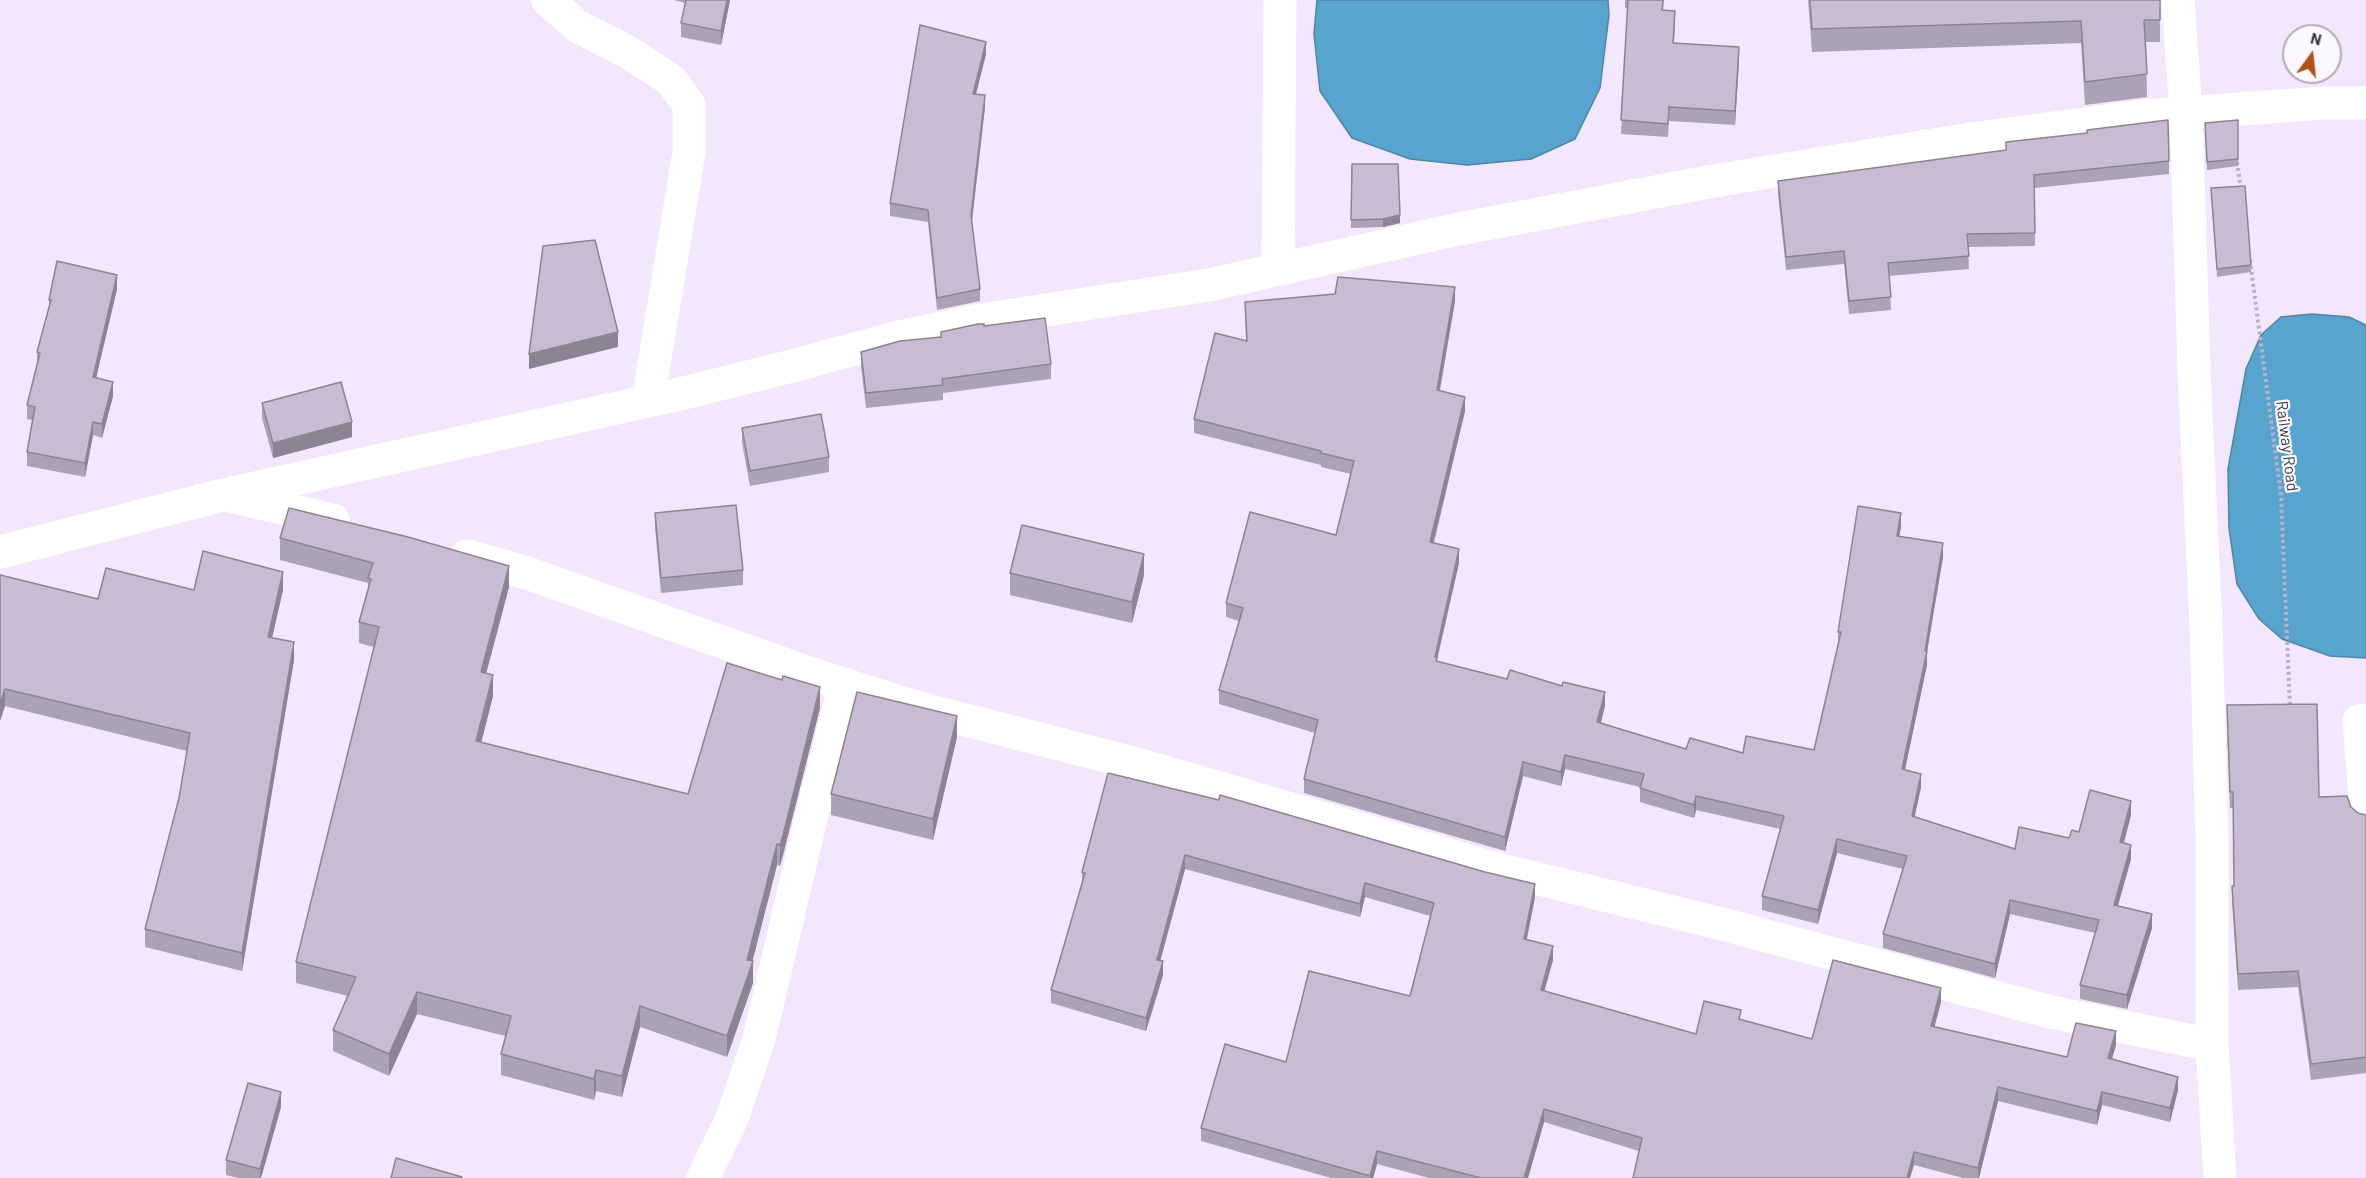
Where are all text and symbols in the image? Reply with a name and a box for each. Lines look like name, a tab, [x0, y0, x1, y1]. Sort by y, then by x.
north arrow	[2282, 24, 2342, 84]
text: N	[2309, 28, 2324, 49]
street label: Railway Road	[2272, 400, 2302, 492]

